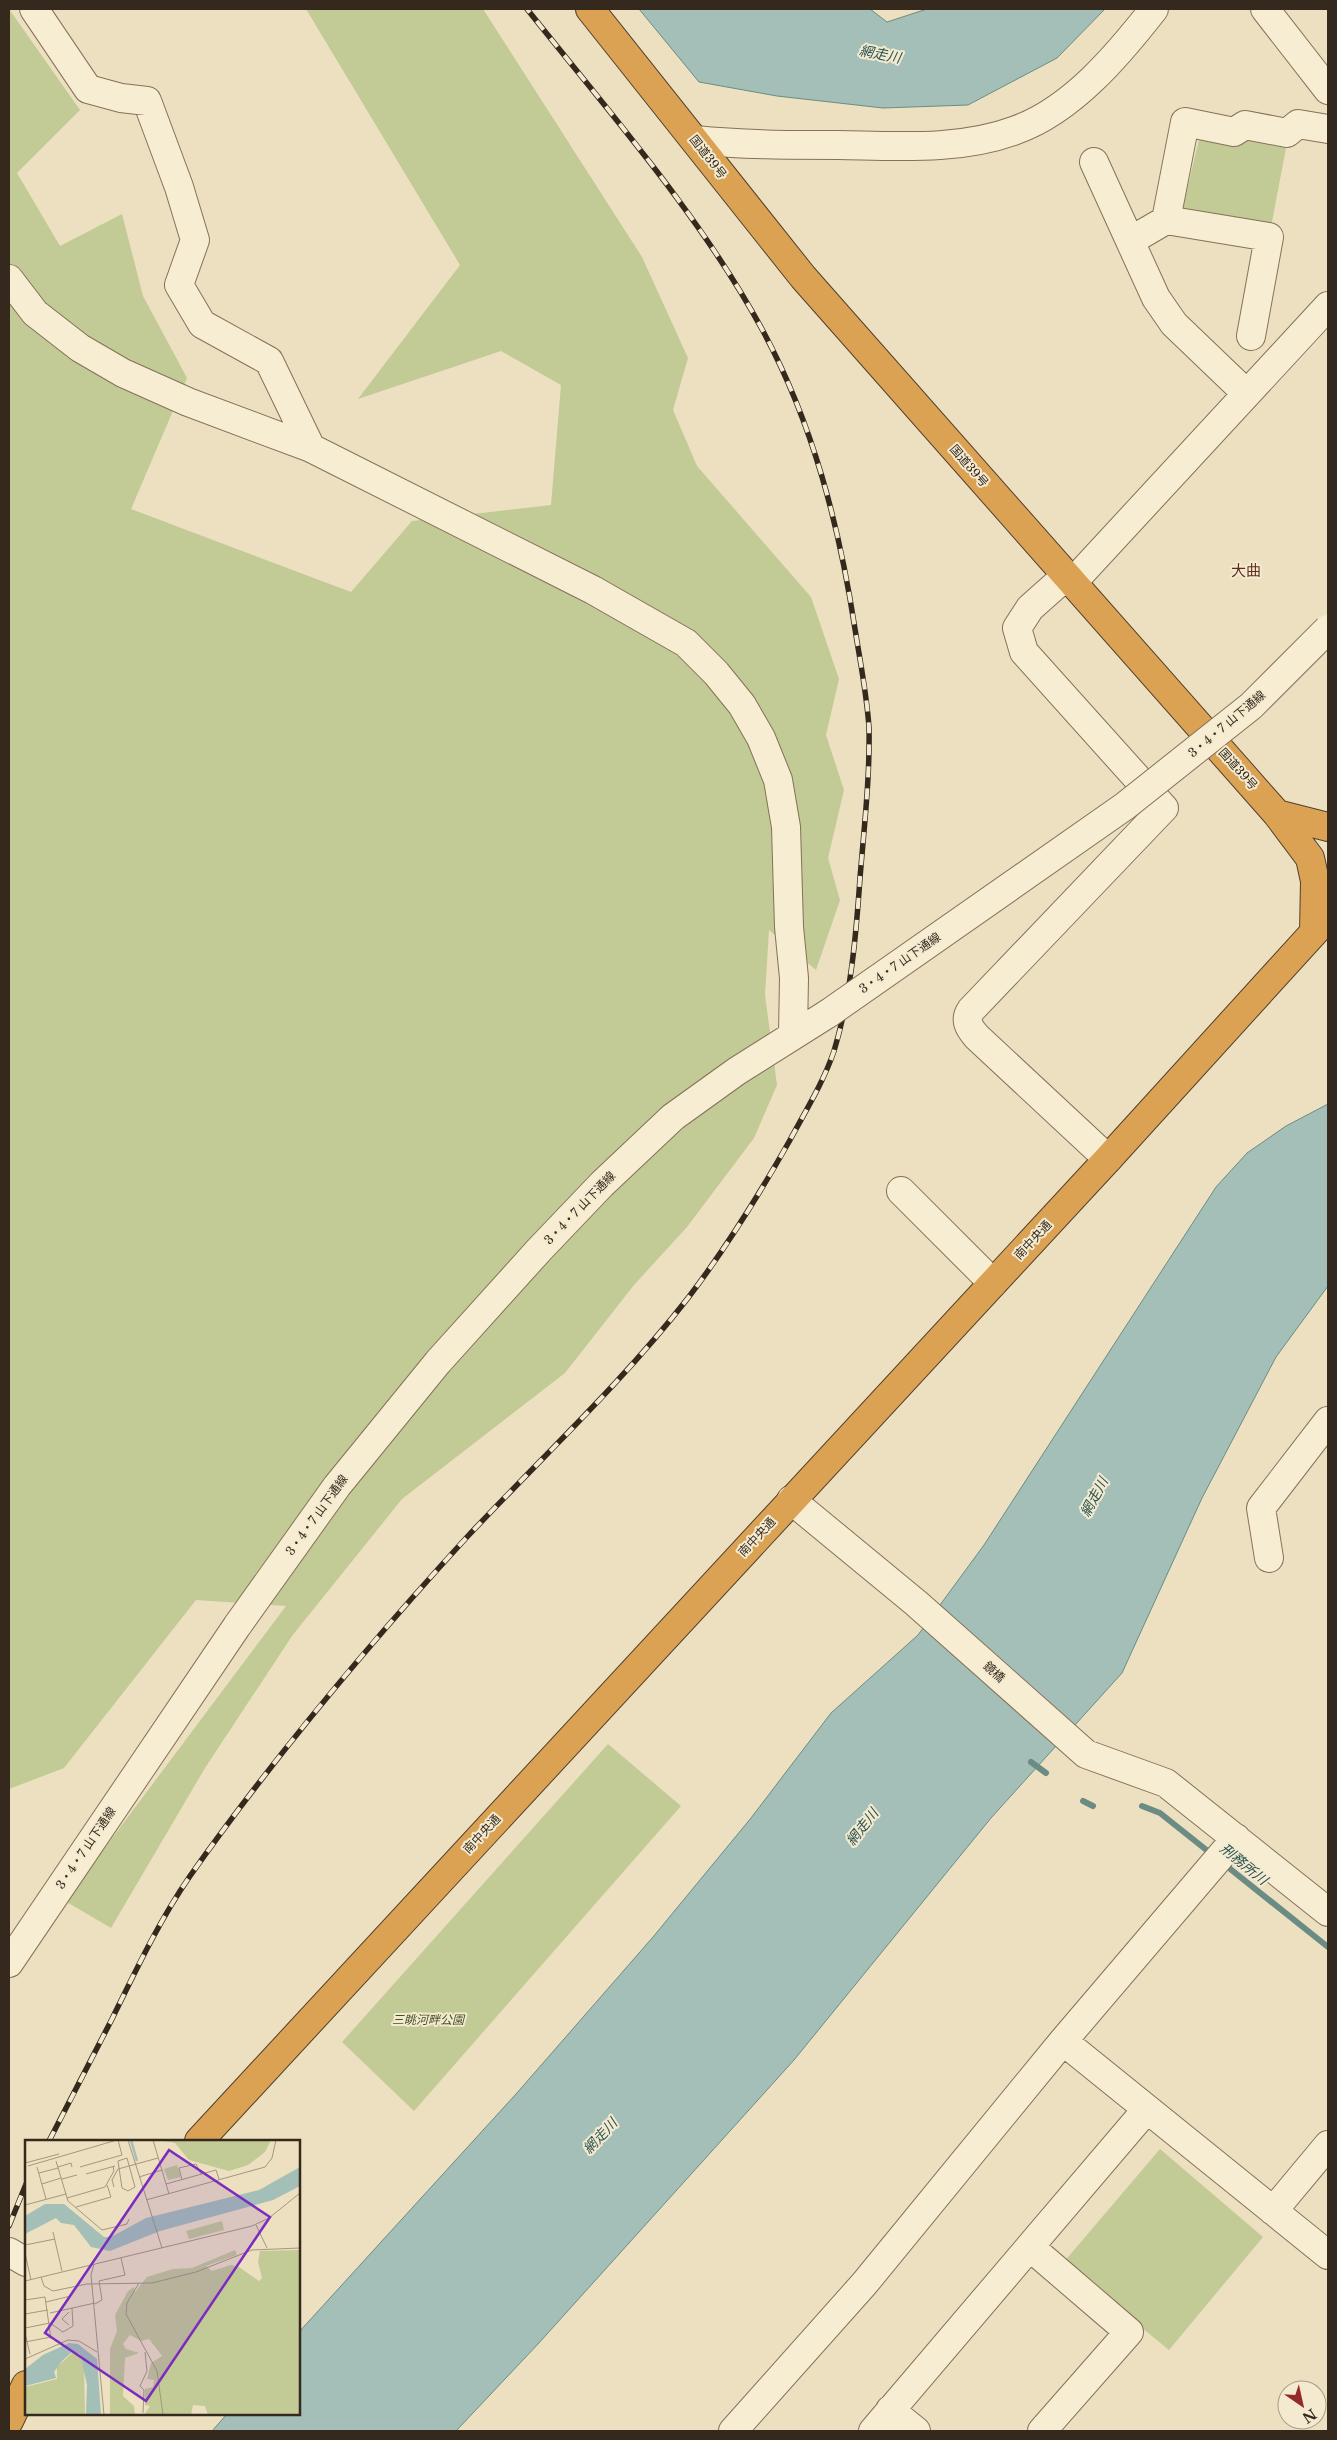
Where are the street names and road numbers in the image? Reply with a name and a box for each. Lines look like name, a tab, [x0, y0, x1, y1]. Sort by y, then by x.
street label: 国道39号	[687, 132, 730, 181]
street label: 国道39号	[947, 441, 992, 490]
street label: 3・4・7 山下通線	[1185, 687, 1268, 760]
street label: 国道39号	[1216, 745, 1261, 793]
street label: 3・4・7 山下通線	[856, 929, 943, 996]
street label: 3・4・7 山下通線	[541, 1168, 618, 1247]
street label: 南中央通	[1011, 1217, 1054, 1262]
street label: 3・4・7 山下通線	[282, 1472, 351, 1558]
street label: 南中央通	[735, 1514, 778, 1559]
street label: 鏡橋	[980, 1658, 1008, 1685]
street label: 3・4・7 山下通線	[53, 1804, 119, 1892]
street label: 南中央通	[460, 1811, 503, 1856]

